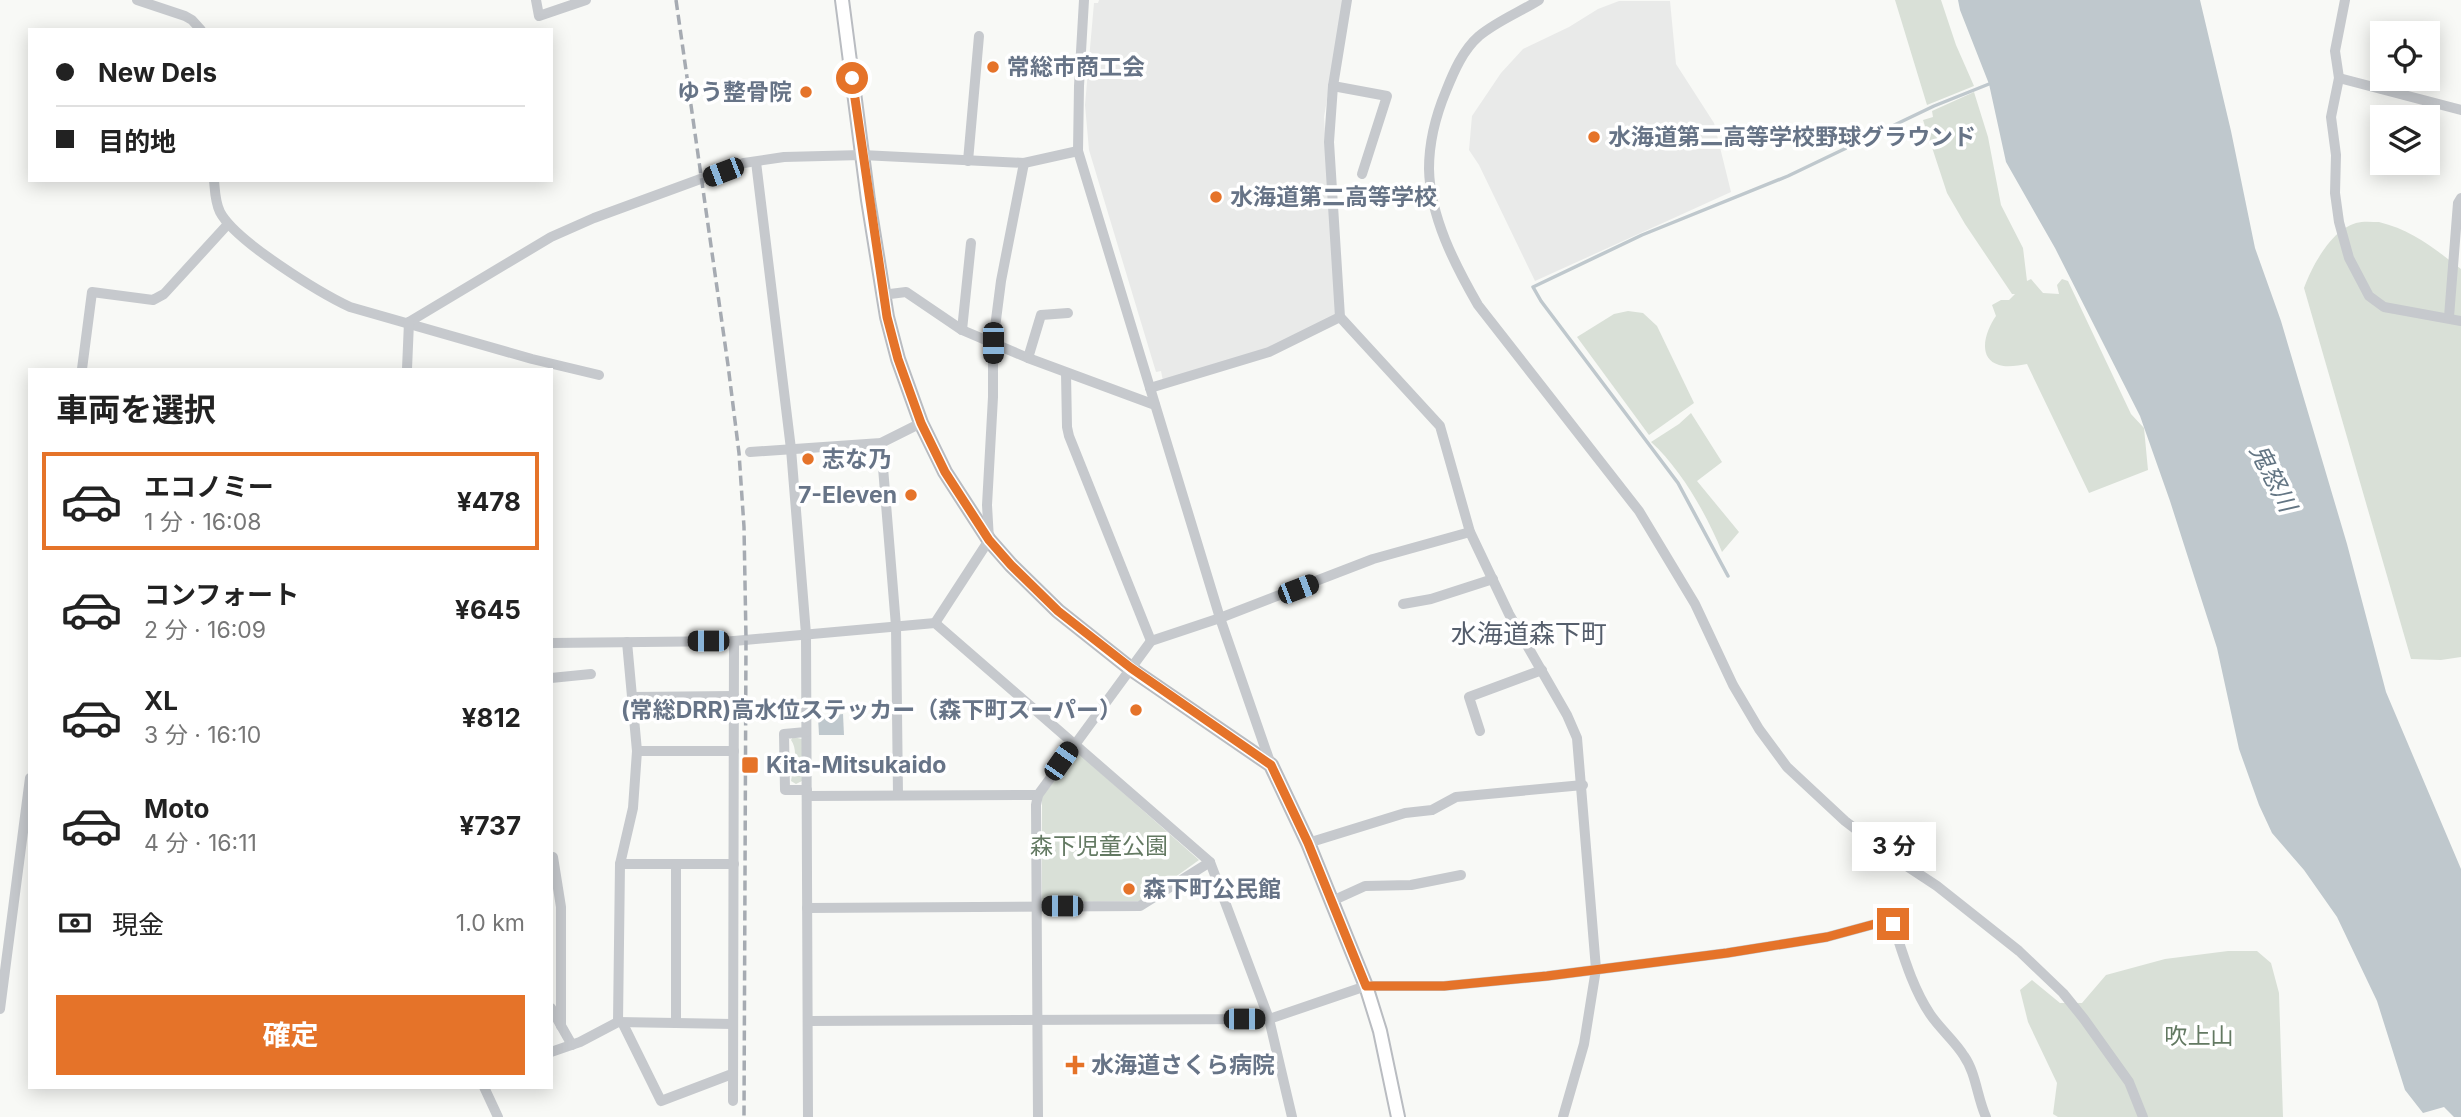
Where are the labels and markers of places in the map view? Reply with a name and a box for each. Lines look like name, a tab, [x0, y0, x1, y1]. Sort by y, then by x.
place label: 常総市商工会	[1007, 53, 1145, 81]
marker: 常総市商工会	[985, 59, 1001, 75]
place label: ゆう整骨院	[677, 78, 792, 106]
marker: ゆう整骨院	[798, 84, 814, 100]
place label: 水海道第二高等学校野球グラウンド	[1608, 123, 1976, 151]
marker: 水海道第二高等学校野球グラウンド	[1586, 129, 1602, 145]
place label: 水海道第二高等学校	[1230, 183, 1437, 211]
marker: 水海道第二高等学校	[1208, 189, 1224, 205]
place label: 志な乃	[822, 445, 891, 473]
marker: 志な乃	[800, 451, 816, 467]
place label: 7-Eleven	[798, 481, 897, 509]
marker: 7-Eleven	[903, 487, 919, 503]
place label: (常総DRR)高水位ステッカー（森下町スーパー）	[621, 696, 1122, 724]
marker: (常総DRR)高水位ステッカー（森下町スーパー）	[1128, 702, 1144, 718]
place label: Kita-Mitsukaido	[766, 751, 946, 779]
marker: Kita-Mitsukaido	[740, 755, 760, 775]
place label: 森下町公民館	[1143, 875, 1281, 903]
marker: 森下町公民館	[1121, 881, 1137, 897]
place label: 水海道さくら病院	[1091, 1051, 1275, 1079]
marker: 水海道さくら病院	[1065, 1055, 1085, 1075]

